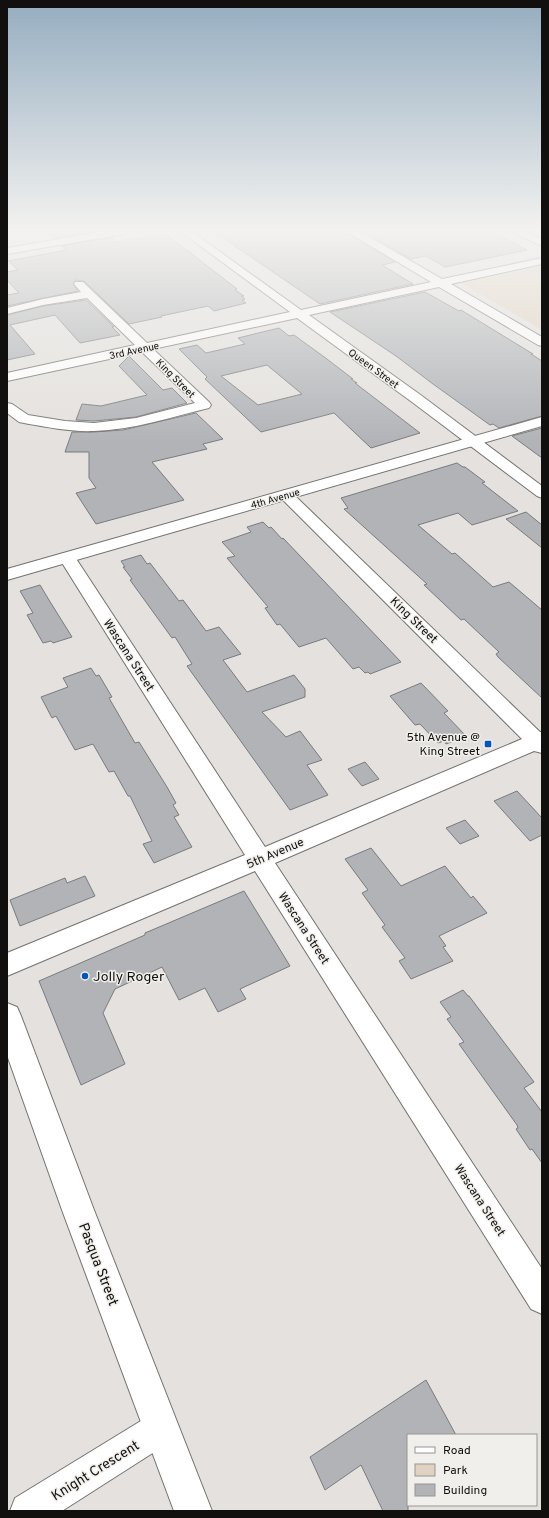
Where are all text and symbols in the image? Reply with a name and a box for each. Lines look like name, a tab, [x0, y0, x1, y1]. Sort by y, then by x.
street label: 3rd Avenue	[108, 340, 160, 363]
street label: Queen Street	[345, 346, 401, 392]
street label: King Street	[153, 357, 198, 402]
street label: 4th Avenue	[249, 486, 302, 513]
street label: King Street	[386, 594, 441, 647]
street label: Wascana Street	[99, 616, 157, 695]
place label: 5th Avenue @ King Street	[407, 730, 480, 760]
marker: 5th Avenue @ King Street	[483, 739, 493, 749]
street label: 5th Avenue	[244, 835, 307, 873]
street label: Wascana Street	[274, 889, 332, 968]
place label: Jolly Roger	[93, 969, 165, 986]
marker: Jolly Roger	[80, 971, 90, 981]
street label: Wascana Street	[450, 1161, 508, 1240]
street label: Pasqua Street	[74, 1221, 121, 1308]
legend	[407, 1434, 537, 1506]
street label: Knight Crescent	[49, 1437, 143, 1505]
text: Road	[443, 1443, 471, 1459]
text: Park	[443, 1463, 468, 1479]
text: Building	[443, 1483, 487, 1499]

